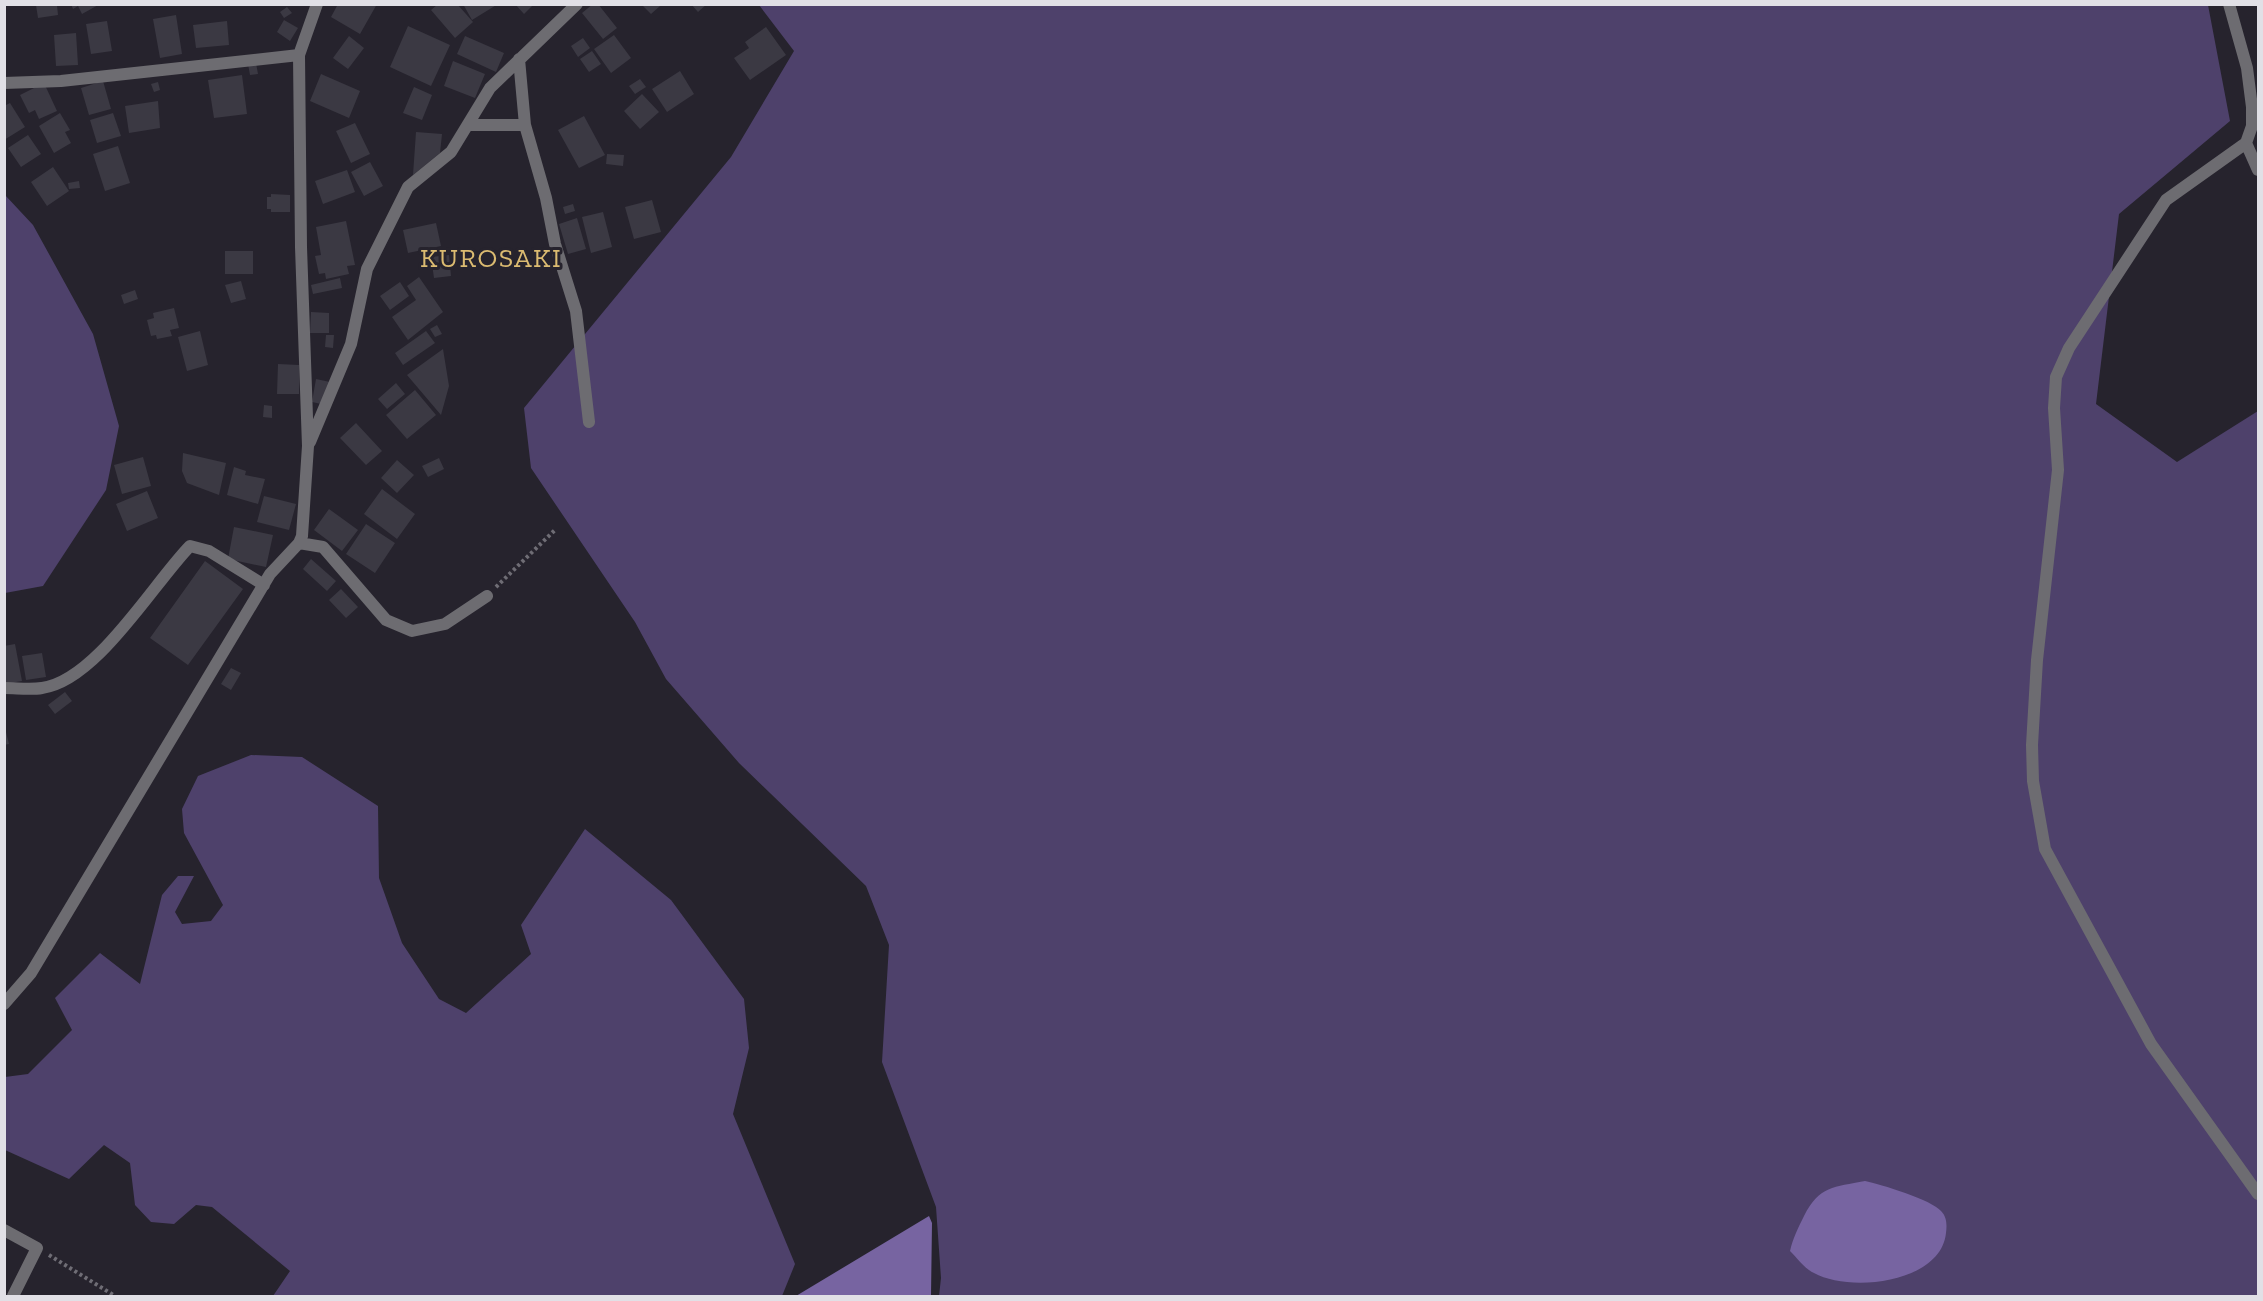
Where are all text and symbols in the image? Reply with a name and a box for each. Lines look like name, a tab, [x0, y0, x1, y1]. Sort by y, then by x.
district label: KUROSAKI	[420, 242, 562, 274]

